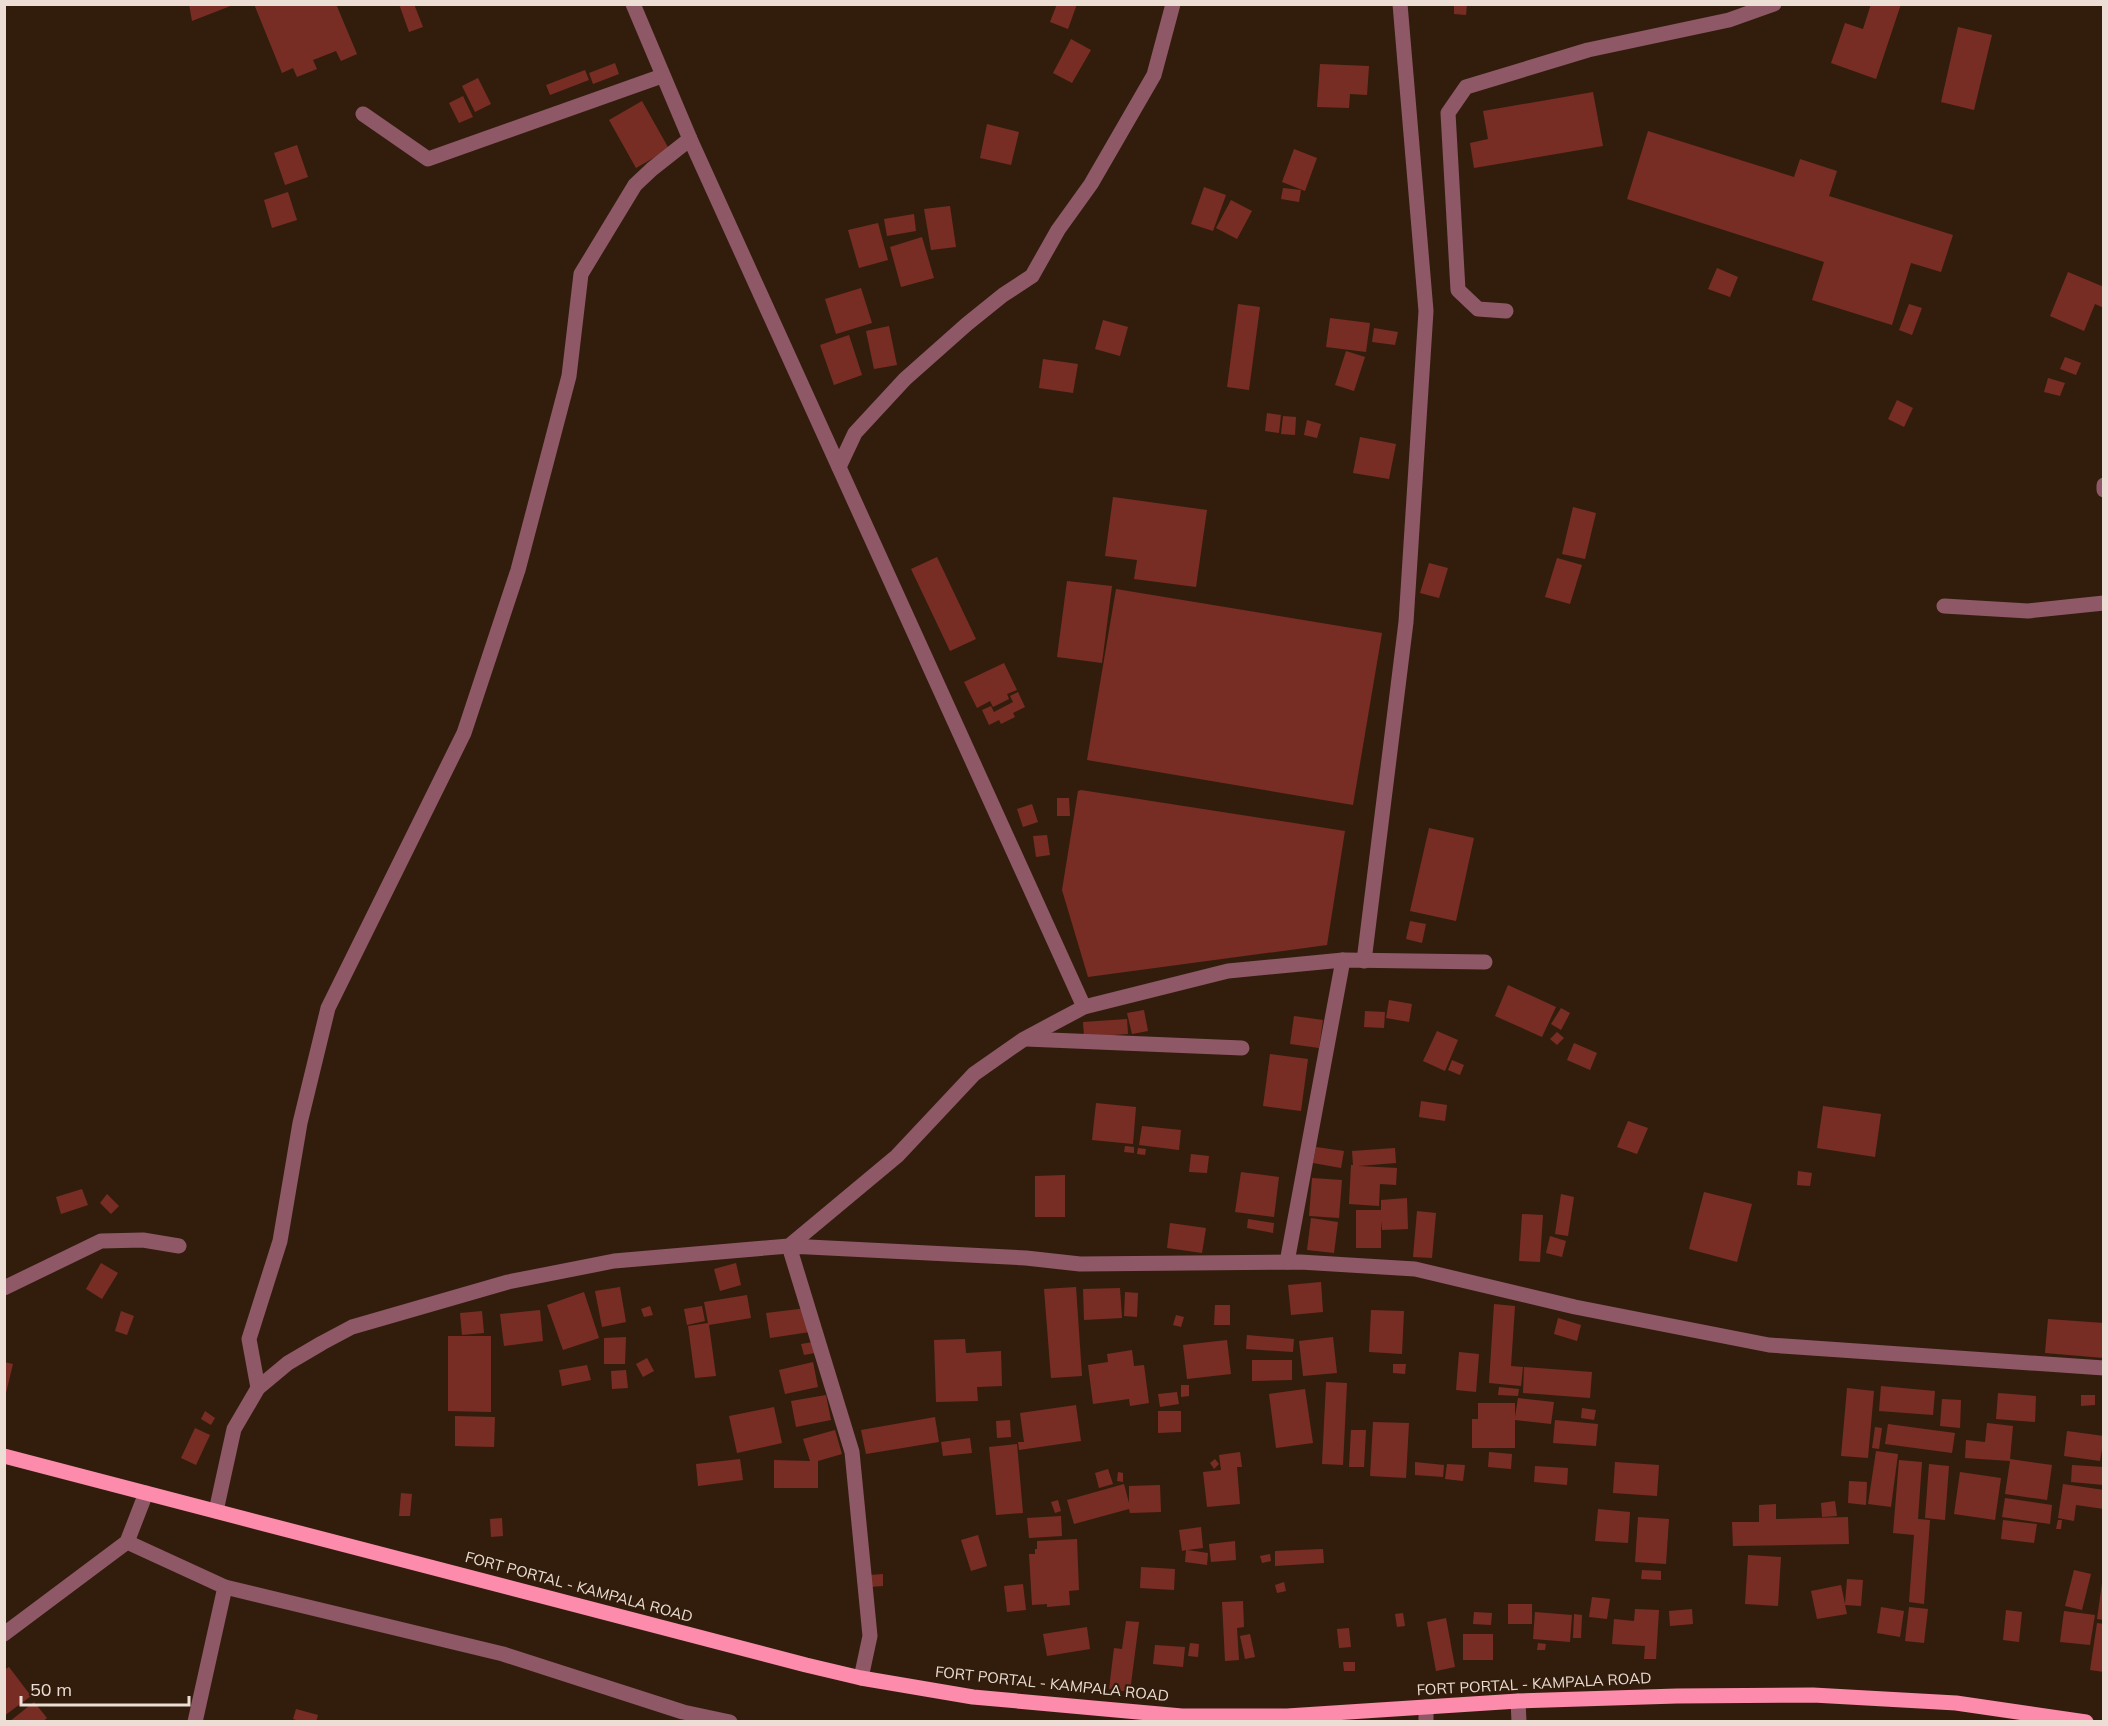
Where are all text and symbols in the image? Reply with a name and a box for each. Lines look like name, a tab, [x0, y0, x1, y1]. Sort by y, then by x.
street label: FORT PORTAL - KAMPALA ROAD	[463, 1547, 695, 1626]
street label: FORT PORTAL - KAMPALA ROAD	[934, 1662, 1170, 1705]
street label: FORT PORTAL - KAMPALA ROAD	[1416, 1668, 1652, 1699]
scale bar	[21, 1669, 189, 1707]
text: 50 m	[30, 1678, 72, 1701]

